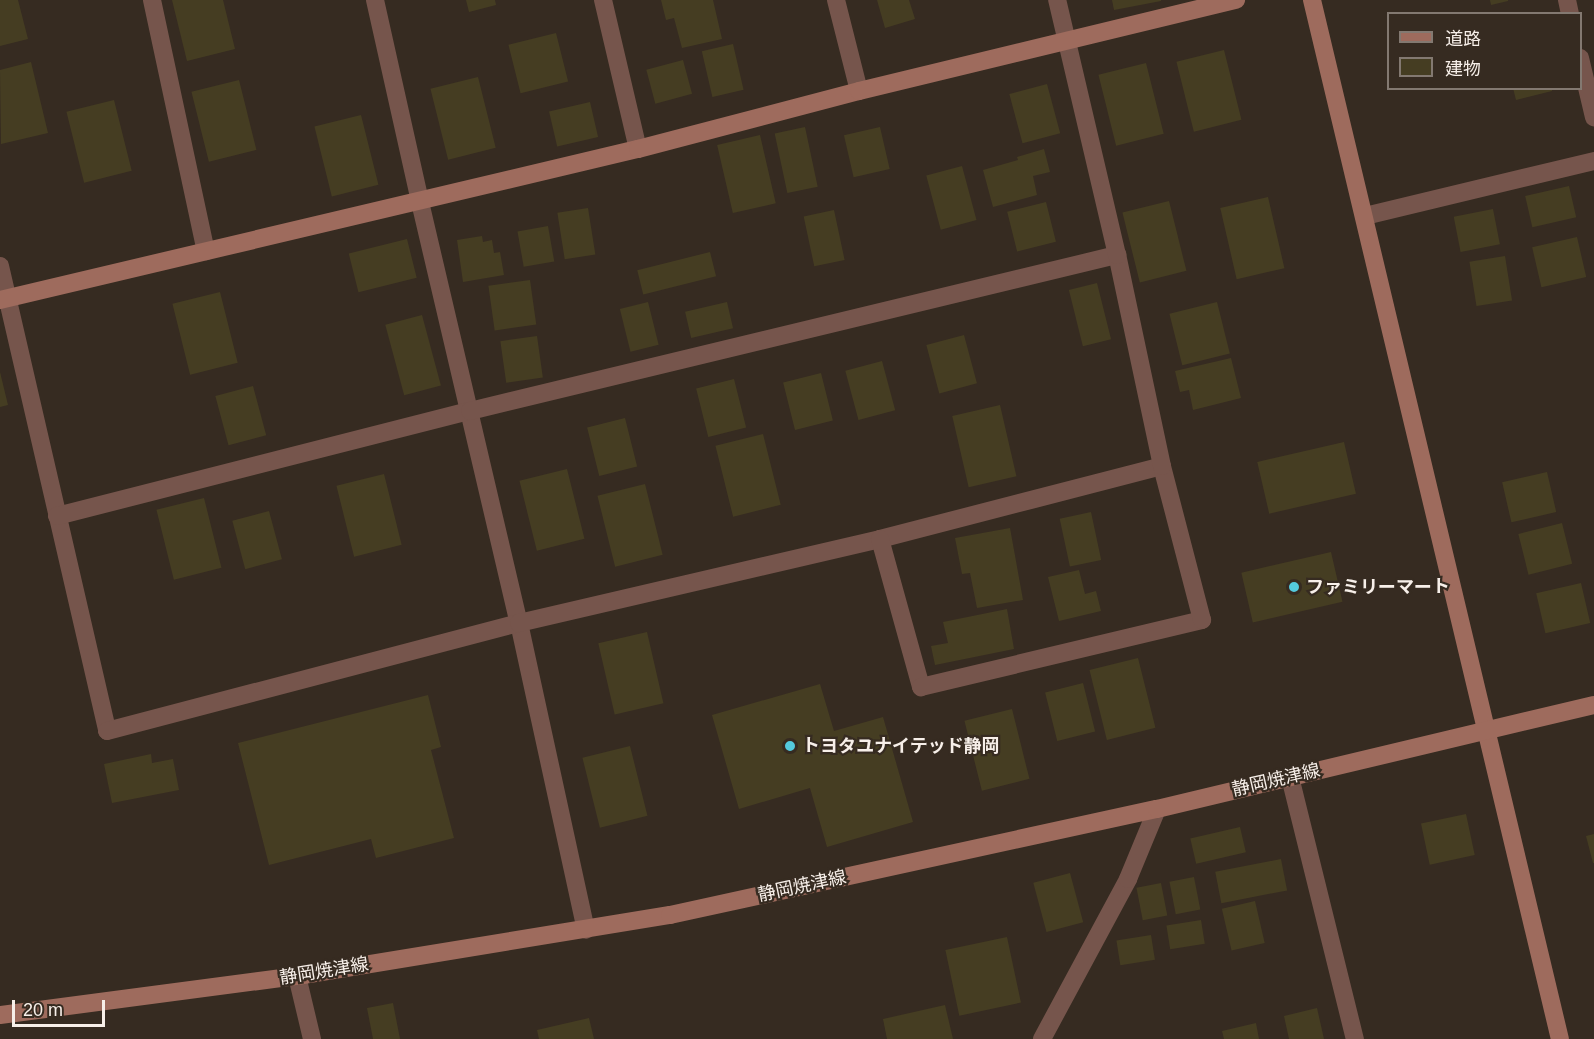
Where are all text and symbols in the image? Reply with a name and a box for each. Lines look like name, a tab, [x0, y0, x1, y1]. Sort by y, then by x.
legend	[1387, 12, 1582, 90]
text: 道路	[1445, 29, 1481, 49]
text: 建物	[1445, 59, 1481, 79]
place label: ファミリーマート	[1306, 576, 1450, 598]
marker: ファミリーマート	[1287, 580, 1301, 594]
place label: トヨタユナイテッド静岡	[802, 735, 1000, 757]
marker: トヨタユナイテッド静岡	[783, 739, 797, 753]
street label: 静岡焼津線	[1230, 759, 1322, 801]
street label: 静岡焼津線	[756, 866, 848, 906]
street label: 静岡焼津線	[278, 953, 370, 989]
scale bar	[15, 988, 108, 1026]
text: 20 m	[23, 1000, 63, 1020]

